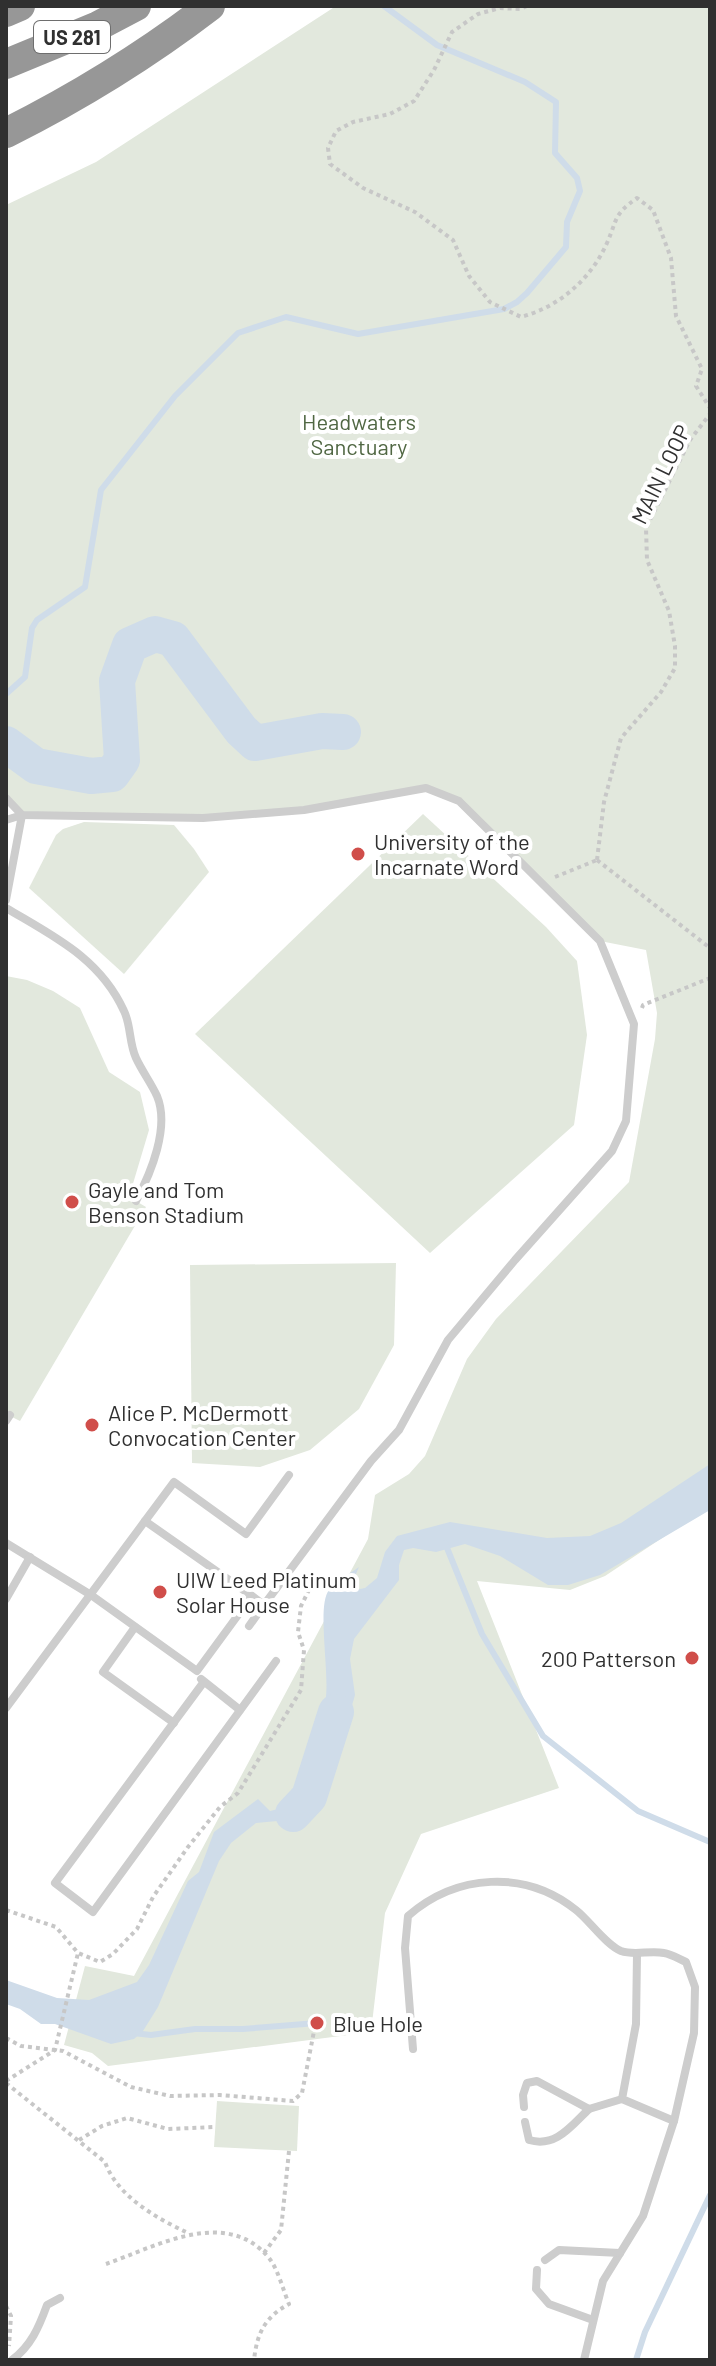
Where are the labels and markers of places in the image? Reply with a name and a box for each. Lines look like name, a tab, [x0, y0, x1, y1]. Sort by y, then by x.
place label: University of the Incarnate Word	[374, 828, 530, 879]
marker: University of the Incarnate Word	[349, 845, 367, 863]
place label: Gayle and Tom Benson Stadium	[88, 1176, 244, 1227]
marker: Gayle and Tom Benson Stadium	[63, 1193, 81, 1211]
place label: Alice P. McDermott Convocation Center	[108, 1399, 296, 1450]
marker: Alice P. McDermott Convocation Center	[83, 1416, 101, 1434]
place label: UIW Leed Platinum Solar House	[176, 1566, 357, 1617]
marker: UIW Leed Platinum Solar House	[151, 1583, 169, 1601]
place label: 200 Patterson	[541, 1645, 676, 1671]
marker: 200 Patterson	[683, 1649, 701, 1667]
place label: Blue Hole	[333, 2010, 423, 2036]
marker: Blue Hole	[308, 2014, 326, 2032]

